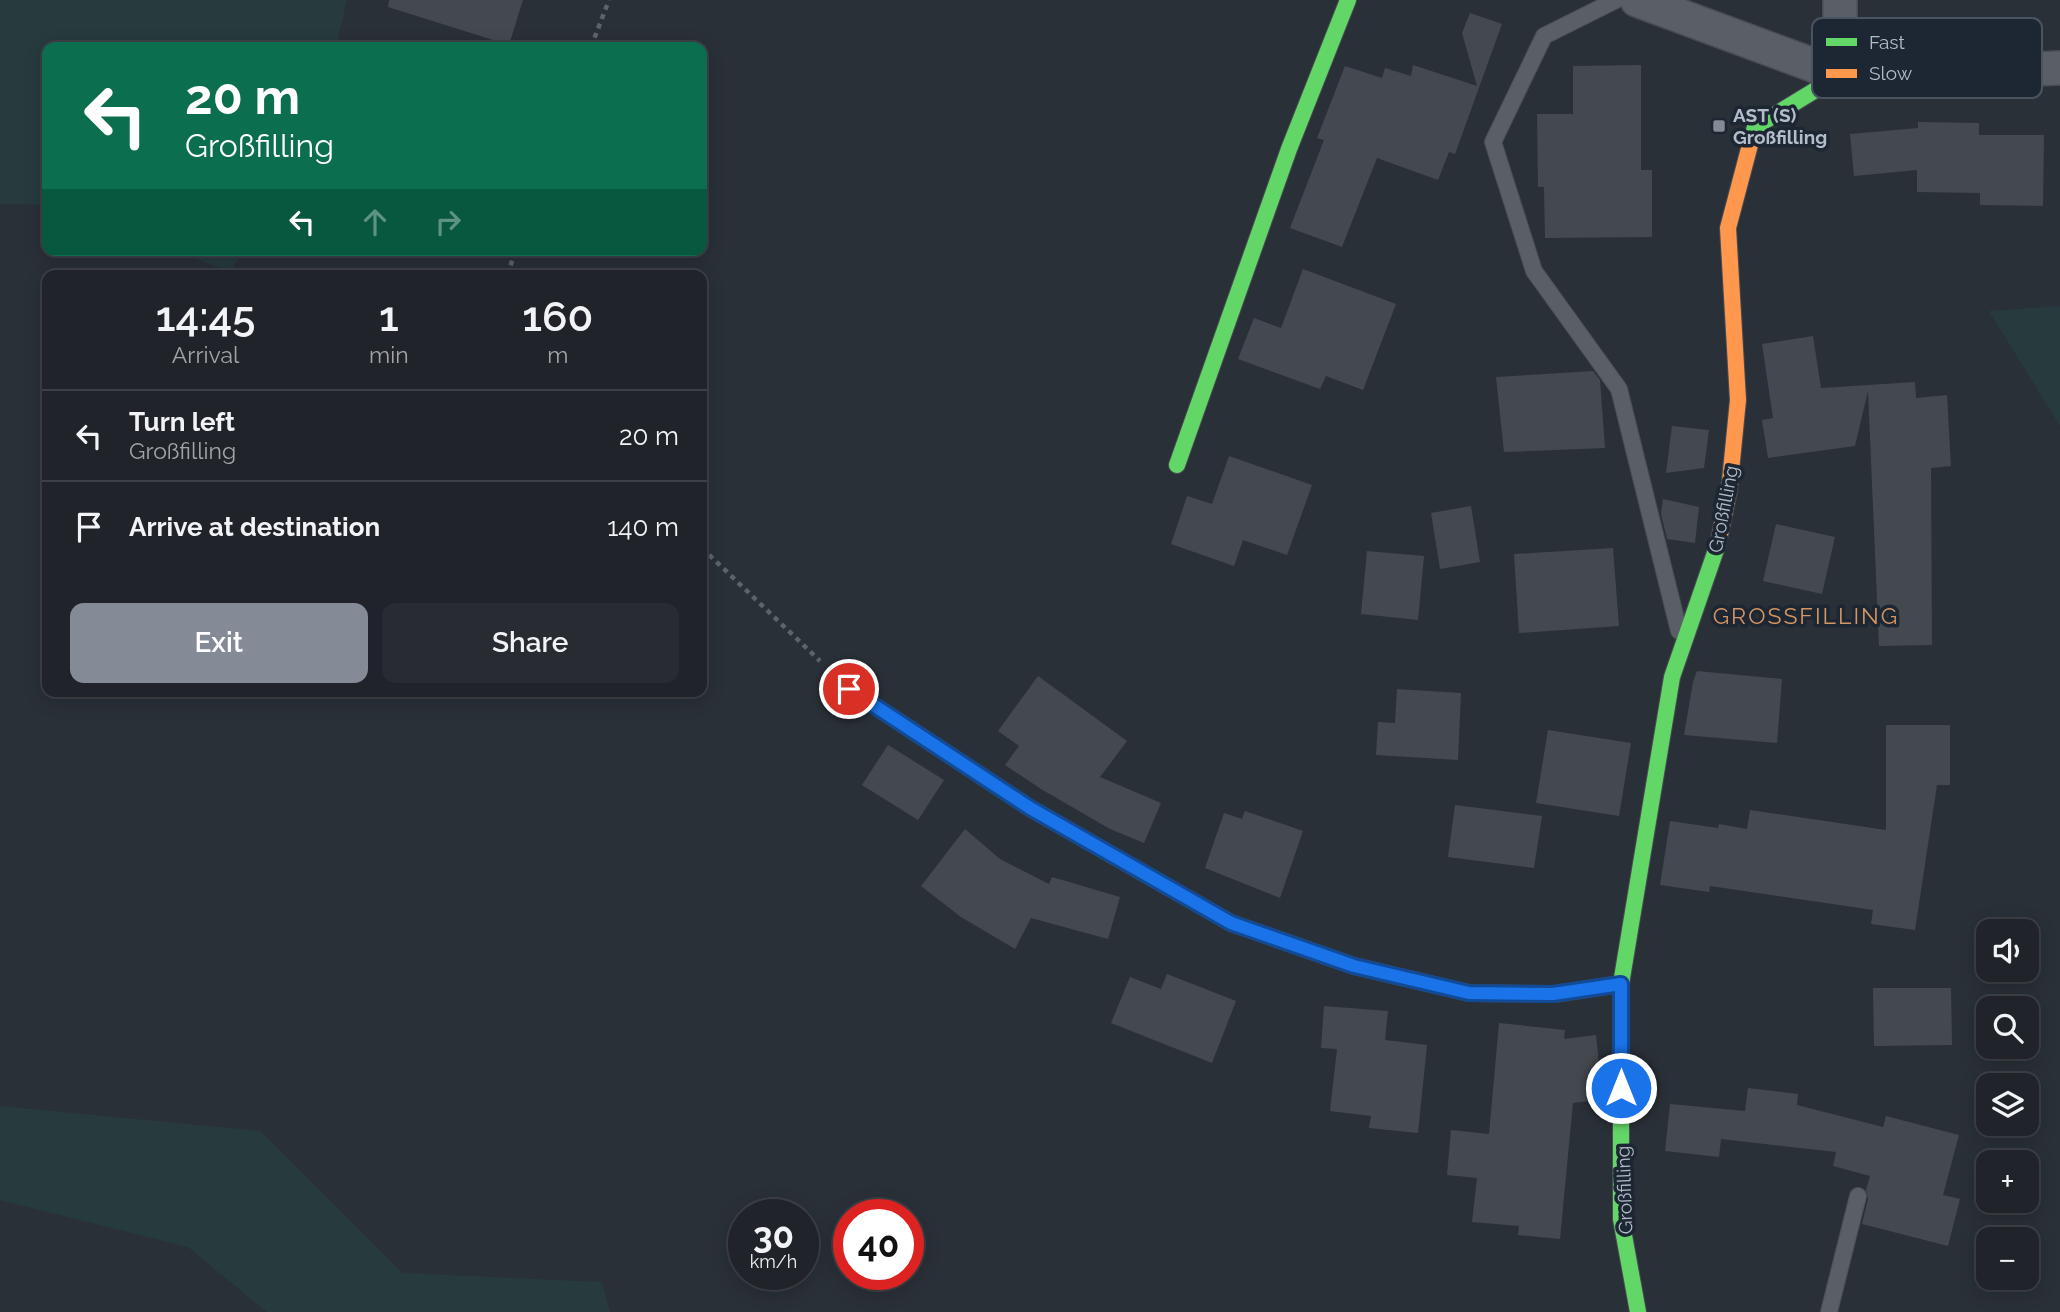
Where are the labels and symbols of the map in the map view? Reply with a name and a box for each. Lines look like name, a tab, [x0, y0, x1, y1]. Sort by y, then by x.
legend	[1812, 18, 2042, 98]
text: Fast	[1869, 31, 1905, 53]
text: Slow	[1869, 62, 1913, 84]
place label: AST (S) Großfilling	[1733, 104, 1827, 148]
marker: AST (S) Großfilling	[1711, 118, 1727, 134]
street label: Großfilling	[1704, 463, 1742, 555]
district label: GROSSFILLING	[1713, 602, 1899, 629]
pin	[819, 659, 879, 719]
position arrow	[1584, 1051, 1658, 1125]
street label: Großfilling	[1611, 1145, 1637, 1235]
speed limit sign: 40	[833, 1199, 924, 1290]

